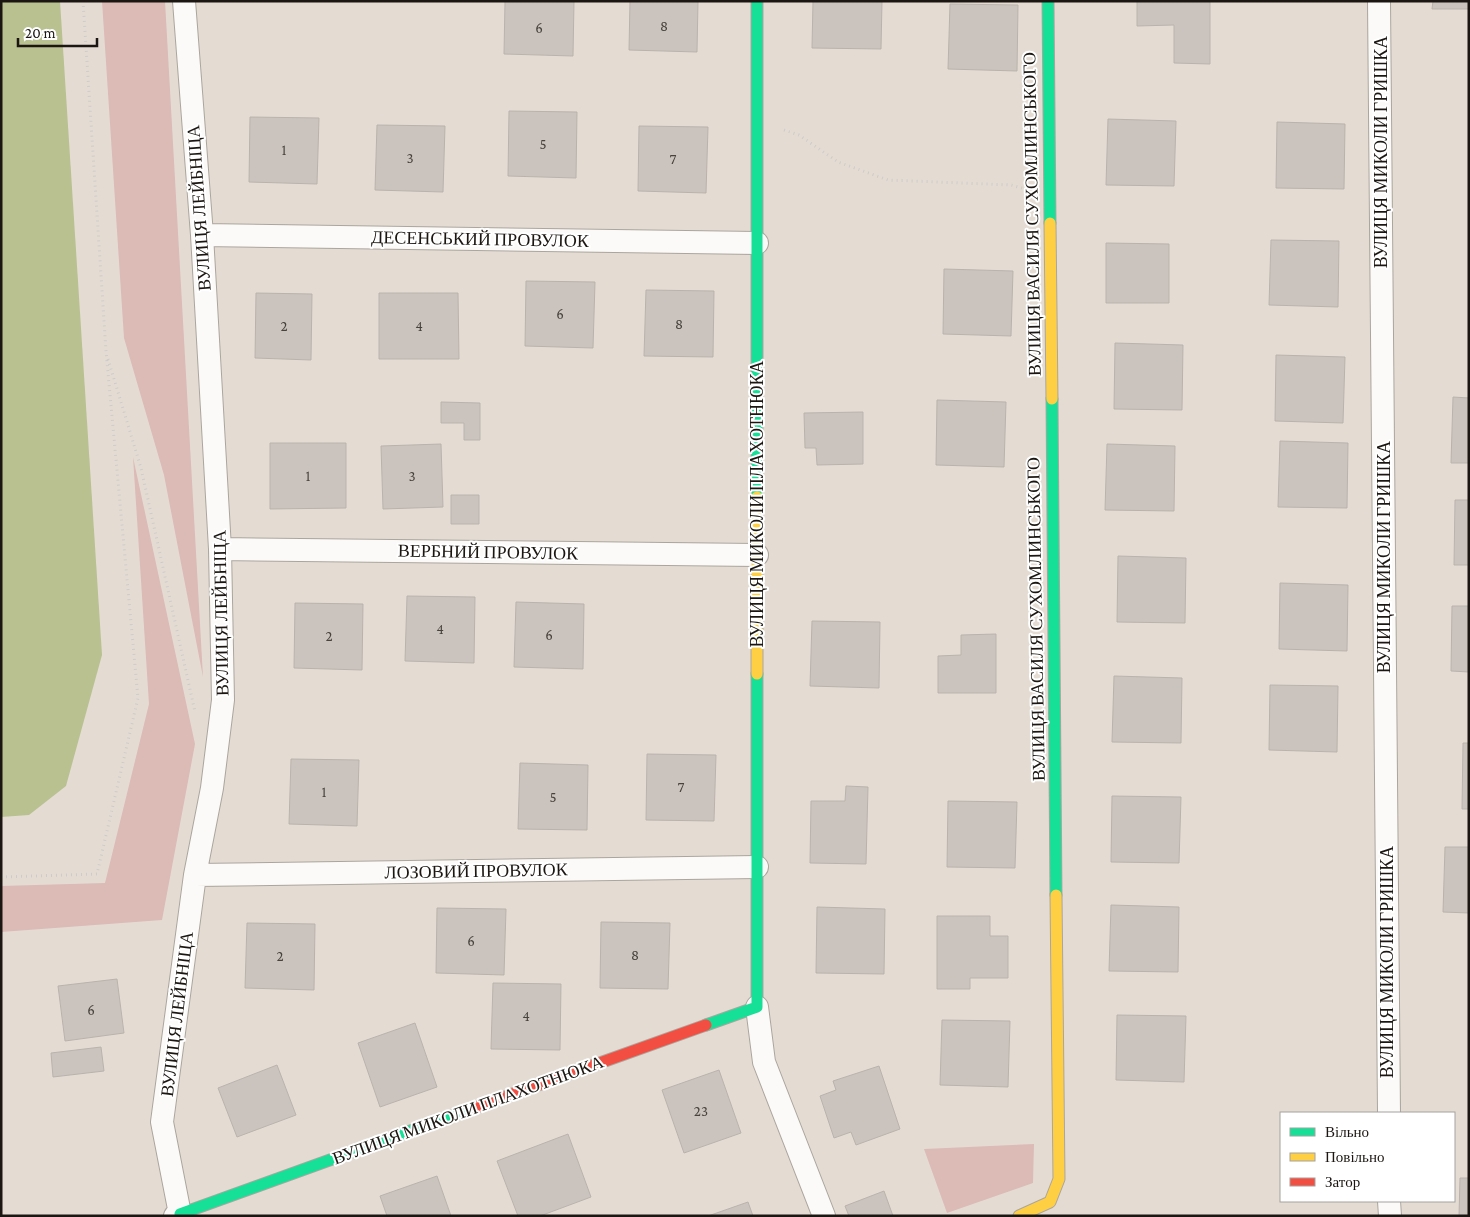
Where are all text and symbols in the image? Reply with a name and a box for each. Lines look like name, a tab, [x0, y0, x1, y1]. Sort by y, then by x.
scale bar	[18, 15, 96, 47]
house number: 8	[660, 18, 668, 34]
house number: 6	[535, 20, 543, 36]
text: 20 m	[25, 25, 56, 41]
street label: ВУЛИЦЯ МИКОЛИ ГРИШКА	[1371, 36, 1391, 268]
street label: ВУЛИЦЯ ВАСИЛЯ СУХОМЛИНСЬКОГО	[1019, 52, 1045, 376]
street label: ВУЛИЦЯ ЛЕЙБНІЦА	[183, 124, 215, 292]
house number: 5	[539, 136, 547, 152]
house number: 1	[282, 142, 287, 158]
house number: 3	[406, 150, 414, 166]
house number: 7	[670, 151, 677, 167]
street label: ДЕСЕНСЬКИЙ ПРОВУЛОК	[371, 227, 590, 251]
house number: 6	[556, 306, 564, 322]
house number: 8	[675, 316, 683, 332]
house number: 2	[280, 318, 288, 334]
house number: 4	[415, 318, 423, 334]
street label: ВУЛИЦЯ МИКОЛИ ПЛАХОТНЮКА	[747, 361, 767, 647]
street label: ВУЛИЦЯ МИКОЛИ ГРИШКА	[1374, 441, 1394, 673]
street label: ВУЛИЦЯ ВАСИЛЯ СУХОМЛИНСЬКОГО	[1023, 457, 1049, 781]
house number: 1	[306, 468, 311, 484]
house number: 3	[408, 468, 416, 484]
street label: ВУЛИЦЯ ЛЕЙБНІЦА	[210, 530, 232, 696]
street label: ВЕРБНИЙ ПРОВУЛОК	[398, 540, 579, 564]
house number: 4	[436, 621, 444, 637]
house number: 6	[545, 627, 553, 643]
house number: 2	[325, 628, 333, 644]
house number: 7	[678, 779, 685, 795]
house number: 1	[322, 784, 327, 800]
house number: 5	[549, 789, 557, 805]
street label: ВУЛИЦЯ МИКОЛИ ГРИШКА	[1377, 846, 1397, 1078]
street label: ЛОЗОВИЙ ПРОВУЛОК	[384, 859, 569, 883]
street label: ВУЛИЦЯ ЛЕЙБНІЦА	[157, 930, 197, 1098]
house number: 6	[467, 933, 475, 949]
house number: 8	[631, 947, 639, 963]
house number: 2	[276, 948, 284, 964]
house number: 6	[87, 1002, 95, 1018]
house number: 4	[522, 1008, 530, 1024]
street label: ВУЛИЦЯ МИКОЛИ ПЛАХОТНЮКА	[330, 1052, 606, 1168]
house number: 23	[694, 1103, 708, 1119]
legend	[1280, 1112, 1455, 1202]
text: Вільно	[1325, 1124, 1369, 1140]
text: Повільно	[1325, 1149, 1384, 1165]
text: Затор	[1325, 1174, 1360, 1190]

